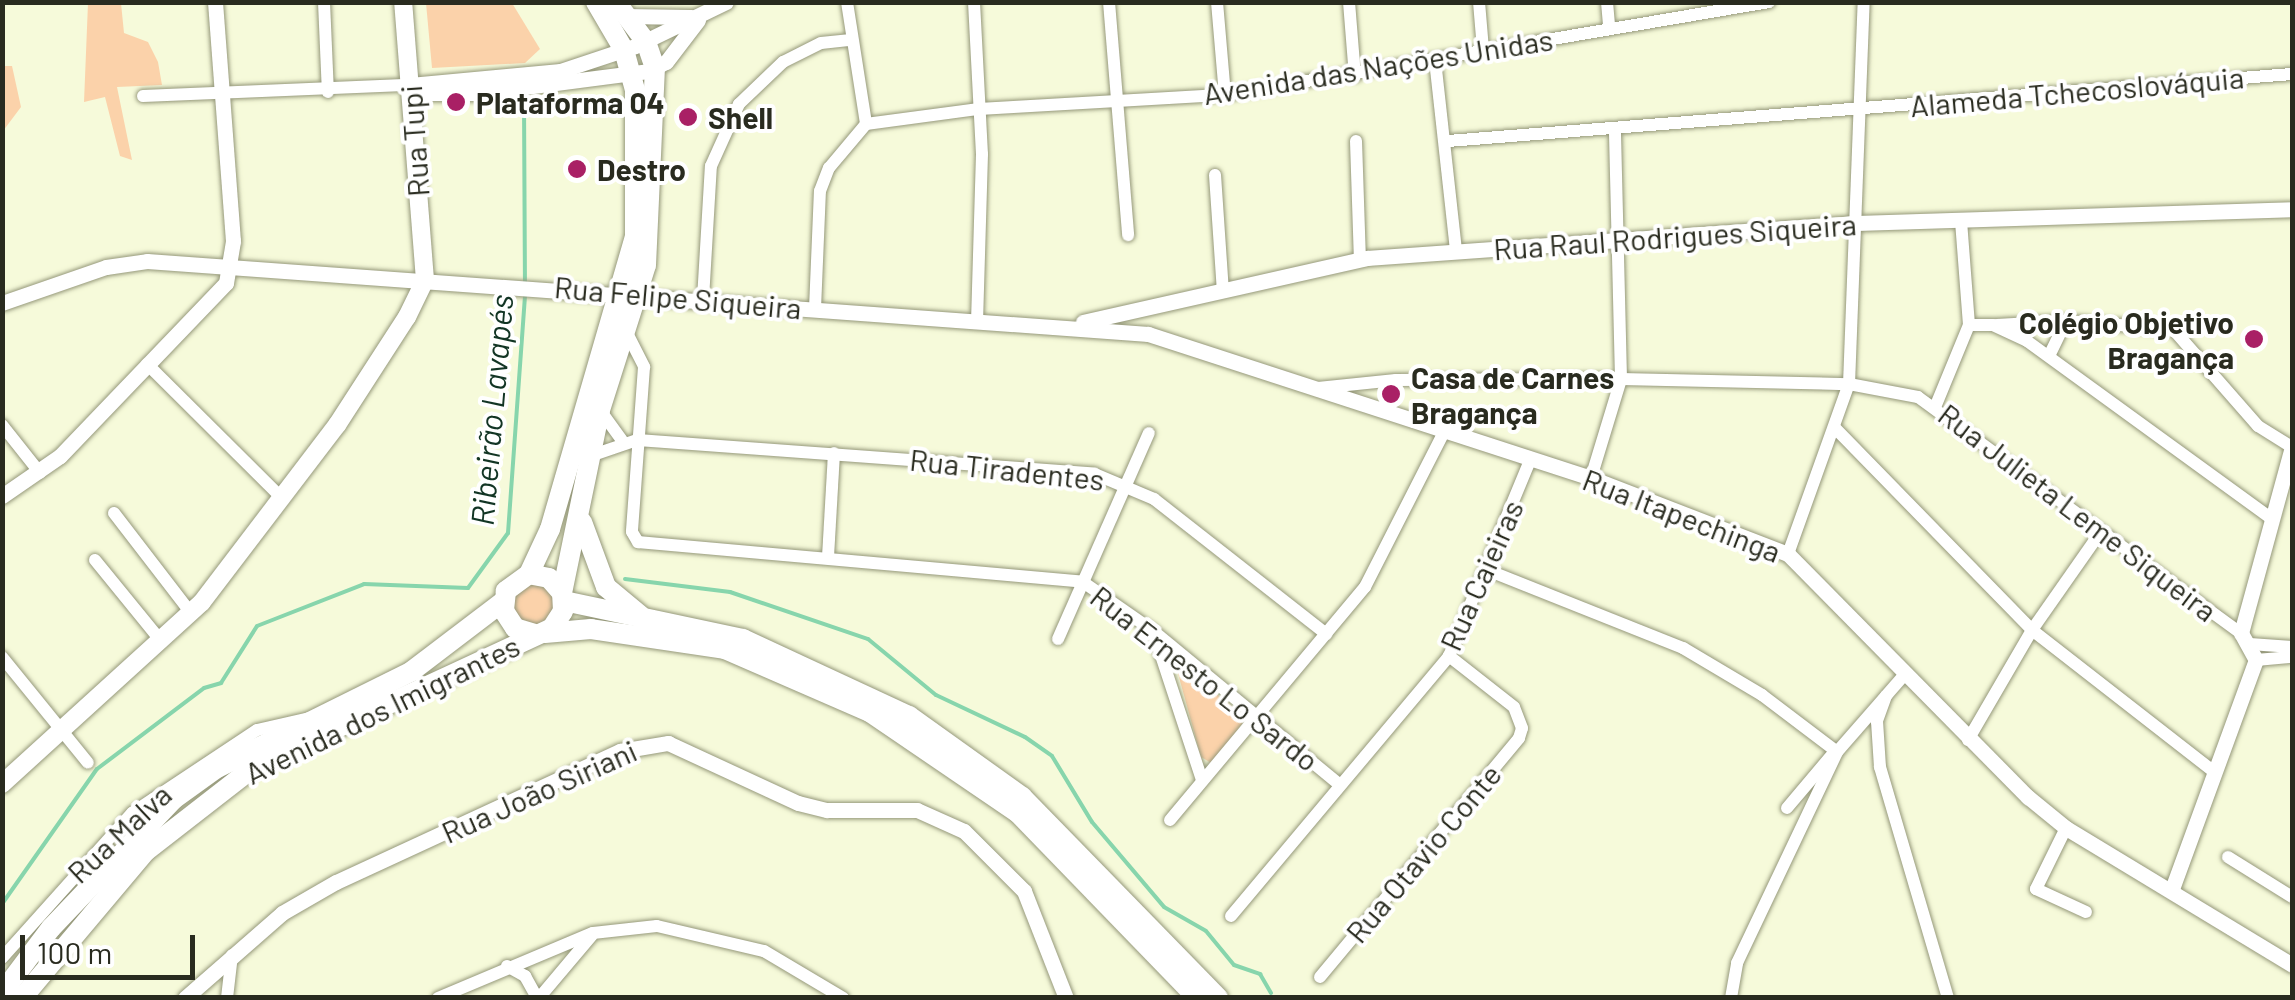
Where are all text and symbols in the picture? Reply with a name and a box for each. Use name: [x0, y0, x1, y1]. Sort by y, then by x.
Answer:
street label: Avenida das Nações Unidas: [1201, 21, 1555, 111]
street label: Alameda Tchecoslováquia: [1909, 58, 2245, 124]
street label: Rua Tupi: [392, 84, 436, 198]
place label: Plataforma 04: [476, 84, 665, 120]
marker: Plataforma 04: [445, 91, 467, 113]
place label: Shell: [708, 99, 773, 135]
marker: Shell: [677, 106, 699, 128]
place label: Destro: [597, 151, 686, 187]
marker: Destro: [566, 158, 588, 180]
street label: Rua Raul Rodrigues Siqueira: [1492, 205, 1858, 267]
street label: Rua Felipe Siqueira: [553, 268, 803, 326]
water label: Ribeirão Lavapés: [462, 293, 520, 527]
place label: Colégio Objetivo Bragança: [2019, 304, 2234, 374]
marker: Colégio Objetivo Bragança: [2243, 328, 2265, 350]
place label: Casa de Carnes Bragança: [1411, 359, 1614, 430]
marker: Casa de Carnes Bragança: [1380, 383, 1402, 405]
street label: Rua Julieta Leme Siqueira: [1932, 396, 2224, 628]
street label: Rua Tiradentes: [908, 441, 1106, 497]
street label: Rua Itapechinga: [1578, 461, 1786, 569]
street label: Rua Caieiras: [1432, 494, 1530, 656]
street label: Rua Ernesto Lo Sardo: [1084, 578, 1326, 778]
street label: Avenida dos Imigrantes: [239, 627, 525, 791]
street label: Rua João Siriani: [436, 732, 642, 850]
street label: Rua Otavio Conte: [1338, 756, 1508, 950]
street label: Rua Malva: [60, 776, 178, 890]
scale bar: [25, 915, 200, 977]
text: 100 m: [37, 934, 112, 970]

